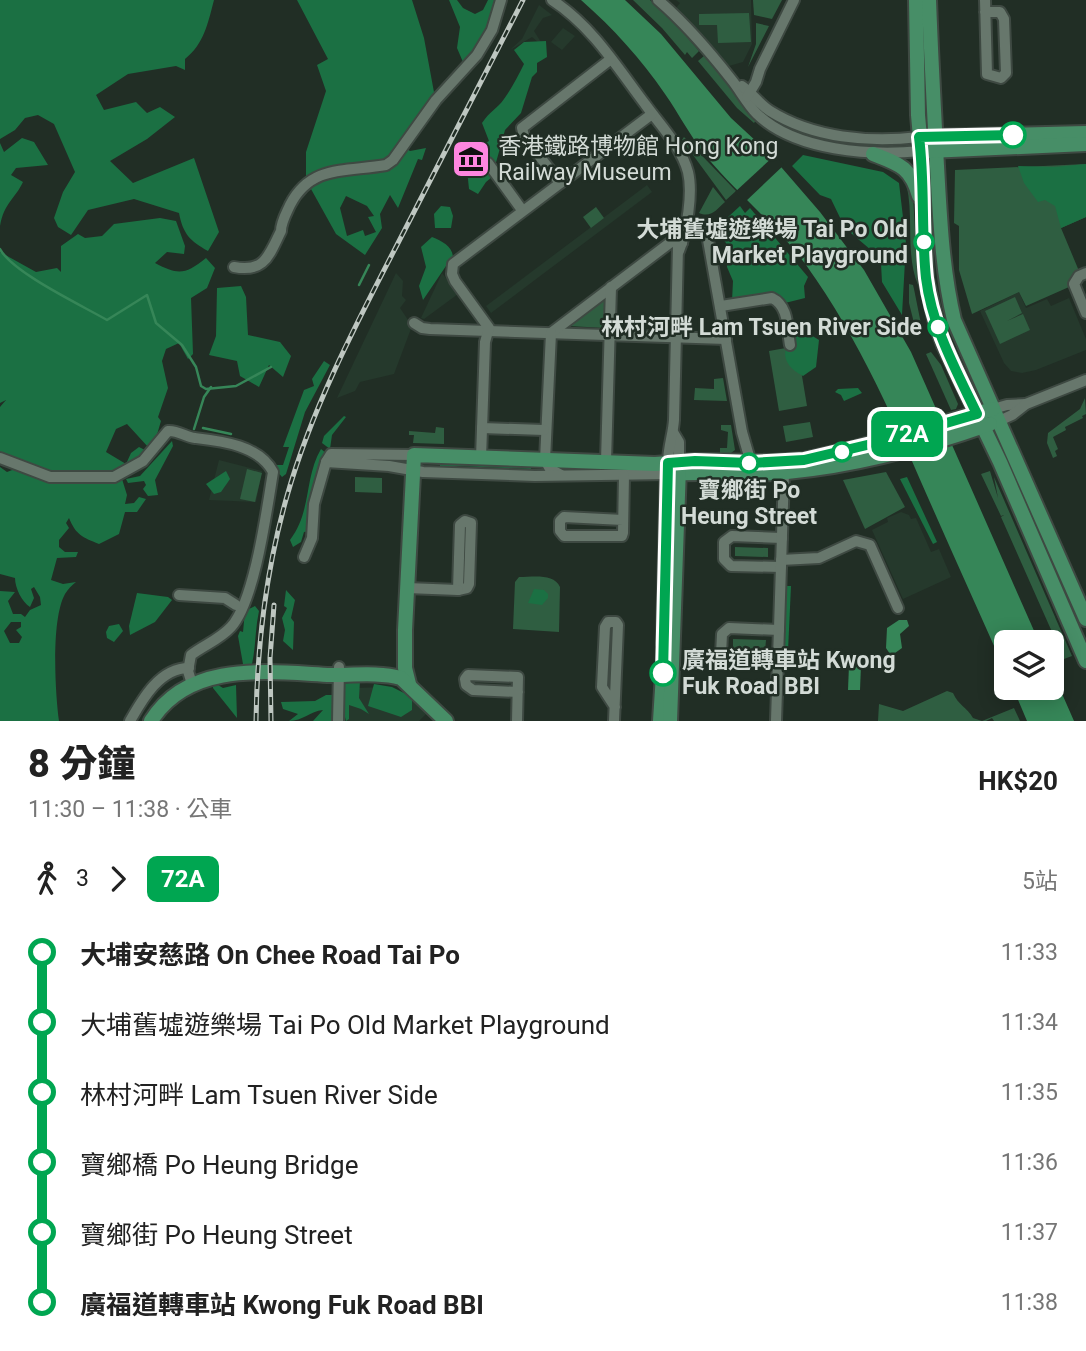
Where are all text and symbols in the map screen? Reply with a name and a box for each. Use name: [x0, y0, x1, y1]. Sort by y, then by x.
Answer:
unlabelled marker: [1000, 122, 1026, 148]
place label: 香港鐵路博物館 Hong Kong Railway Museum: [498, 133, 778, 186]
museum icon: 香港鐵路博物館 Hong Kong Railway Museum: [450, 138, 492, 180]
place label: 大埔舊墟遊樂場 Tai Po Old Market Playground: [636, 216, 908, 269]
marker: 大埔舊墟遊樂場 Tai Po Old Market Playground: [914, 232, 934, 252]
place label: 林村河畔 Lam Tsuen River Side: [601, 314, 922, 341]
marker: 林村河畔 Lam Tsuen River Side: [928, 317, 948, 337]
line badge: 72A: [867, 411, 947, 457]
text: 72A: [885, 420, 929, 448]
unlabelled marker: [832, 442, 852, 462]
marker: 寶鄉街 Po Heung Street: [739, 453, 759, 473]
place label: 寶鄉街 Po Heung Street: [681, 477, 817, 530]
map controls: [994, 630, 1064, 700]
button: layers: [994, 630, 1064, 700]
place label: 廣福道轉車站 Kwong Fuk Road BBI: [682, 647, 896, 700]
marker: 廣福道轉車站 Kwong Fuk Road BBI: [650, 660, 676, 686]
text: 8 分鐘: [28, 742, 135, 786]
text: HK$20: [978, 766, 1058, 796]
text: 11:30 – 11:38 · 公車: [28, 796, 232, 823]
icon: walk: [28, 860, 66, 898]
icon: forward: [99, 860, 137, 898]
text: 3: [76, 865, 89, 892]
text: 72A: [161, 865, 205, 893]
text: 5站: [1022, 868, 1058, 895]
text: 11:33: [1001, 939, 1058, 966]
text: 大埔安慈路 On Chee Road Tai Po: [80, 940, 460, 970]
text: 11:34: [1001, 1009, 1058, 1036]
text: 大埔舊墟遊樂場 Tai Po Old Market Playground: [80, 1010, 610, 1040]
text: 11:35: [1001, 1079, 1058, 1106]
text: 林村河畔 Lam Tsuen River Side: [80, 1080, 438, 1110]
text: 11:36: [1001, 1149, 1058, 1176]
text: 寶鄉橋 Po Heung Bridge: [80, 1150, 358, 1180]
text: 11:37: [1001, 1219, 1058, 1246]
text: 寶鄉街 Po Heung Street: [80, 1220, 353, 1250]
text: 11:38: [1001, 1289, 1058, 1316]
text: 廣福道轉車站 Kwong Fuk Road BBI: [80, 1290, 484, 1320]

